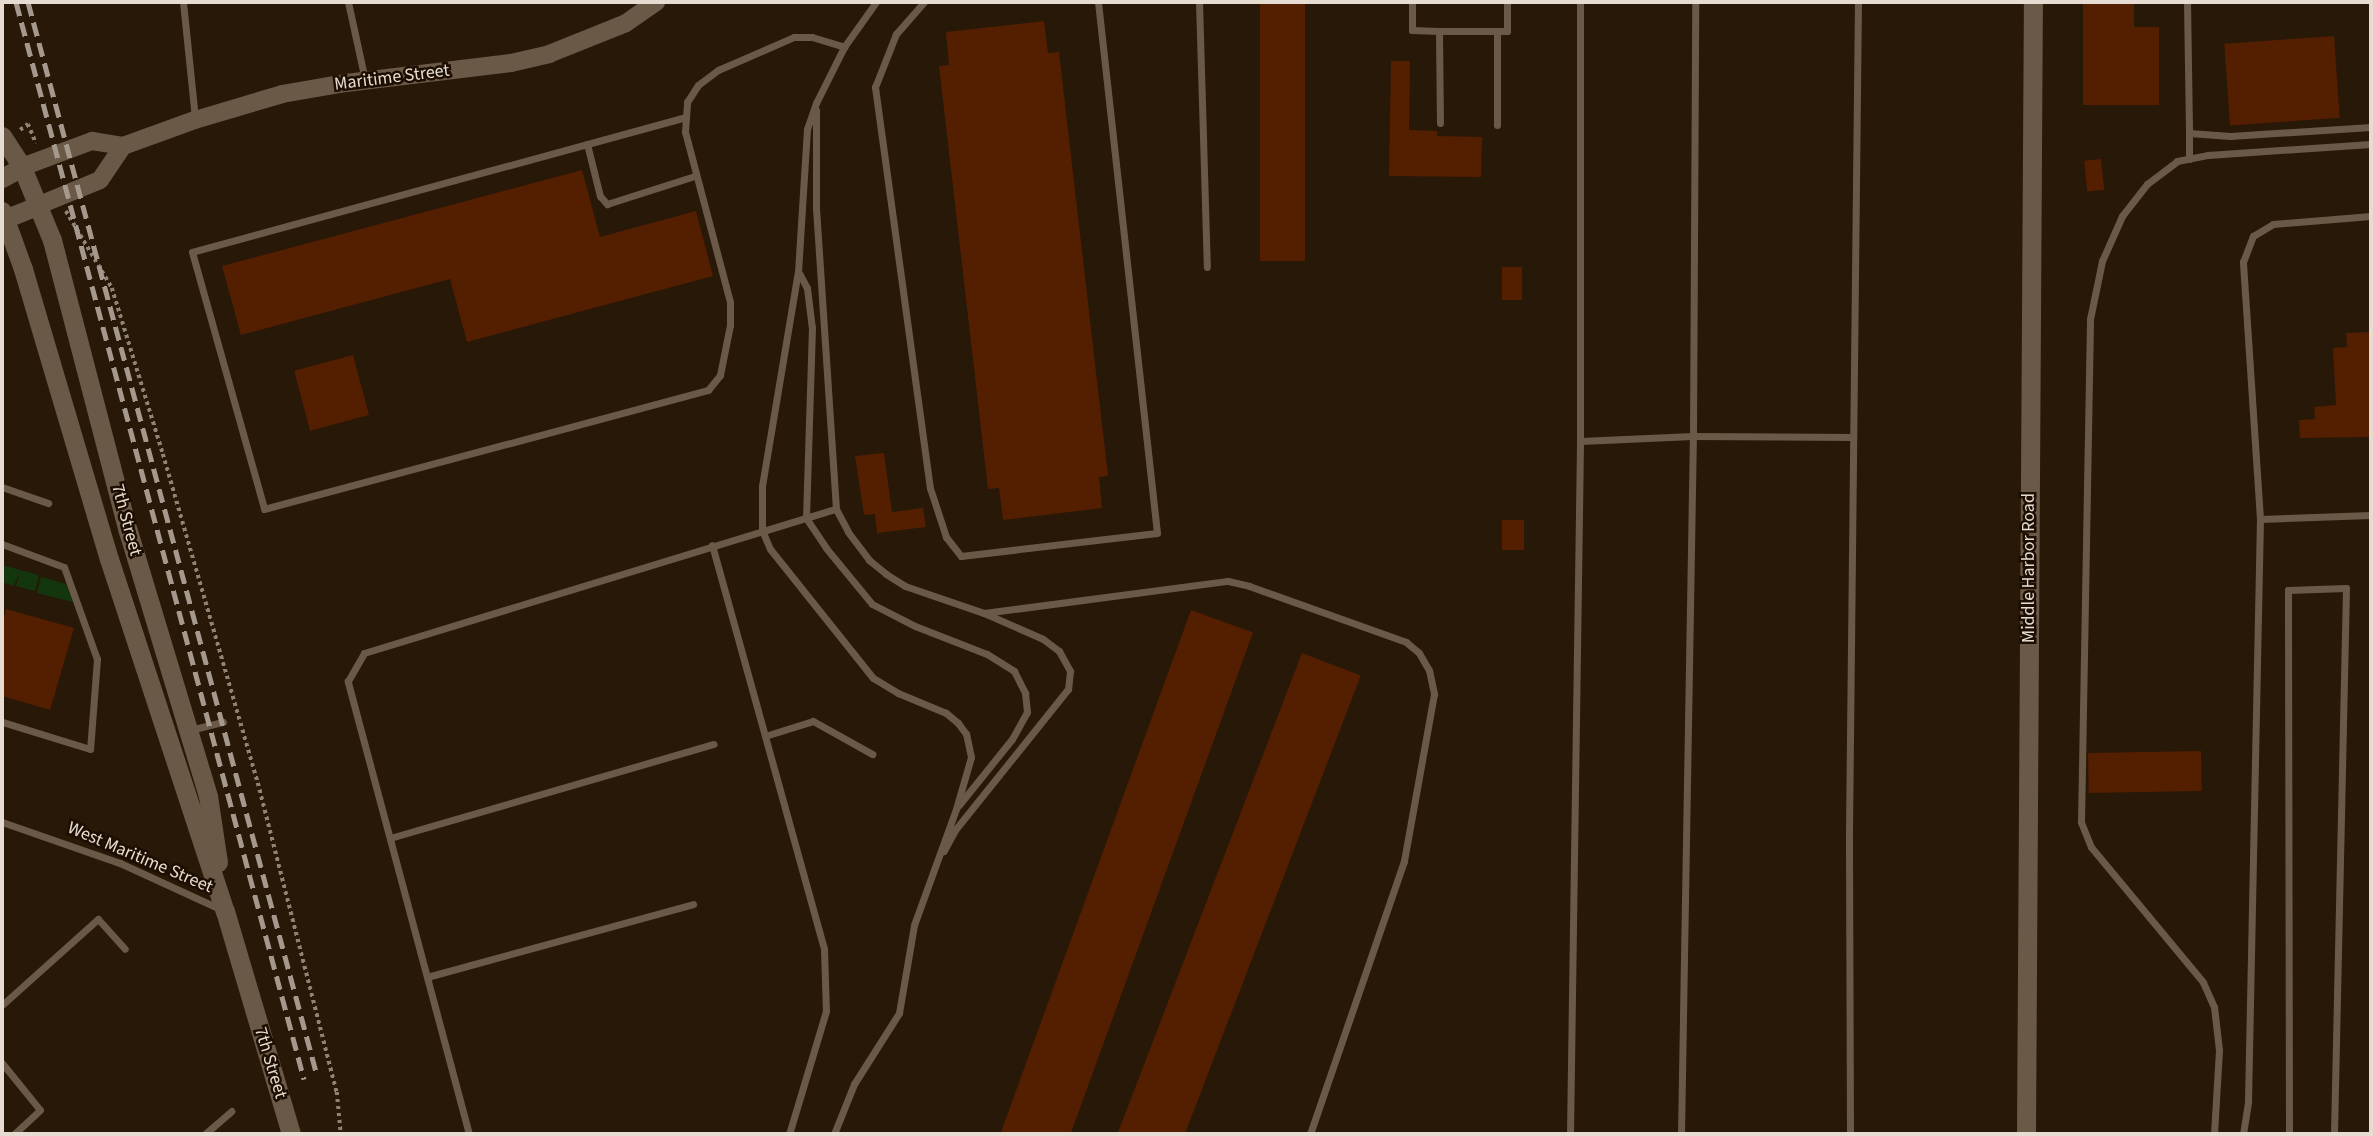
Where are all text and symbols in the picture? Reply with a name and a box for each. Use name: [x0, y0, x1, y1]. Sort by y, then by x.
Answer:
street label: Maritime Street: [333, 60, 451, 96]
street label: 7th Street: [106, 482, 146, 558]
street label: Middle Harbor Road: [2018, 493, 2040, 643]
street label: West Maritime Street: [64, 818, 216, 898]
street label: 7th Street: [249, 1025, 291, 1101]

